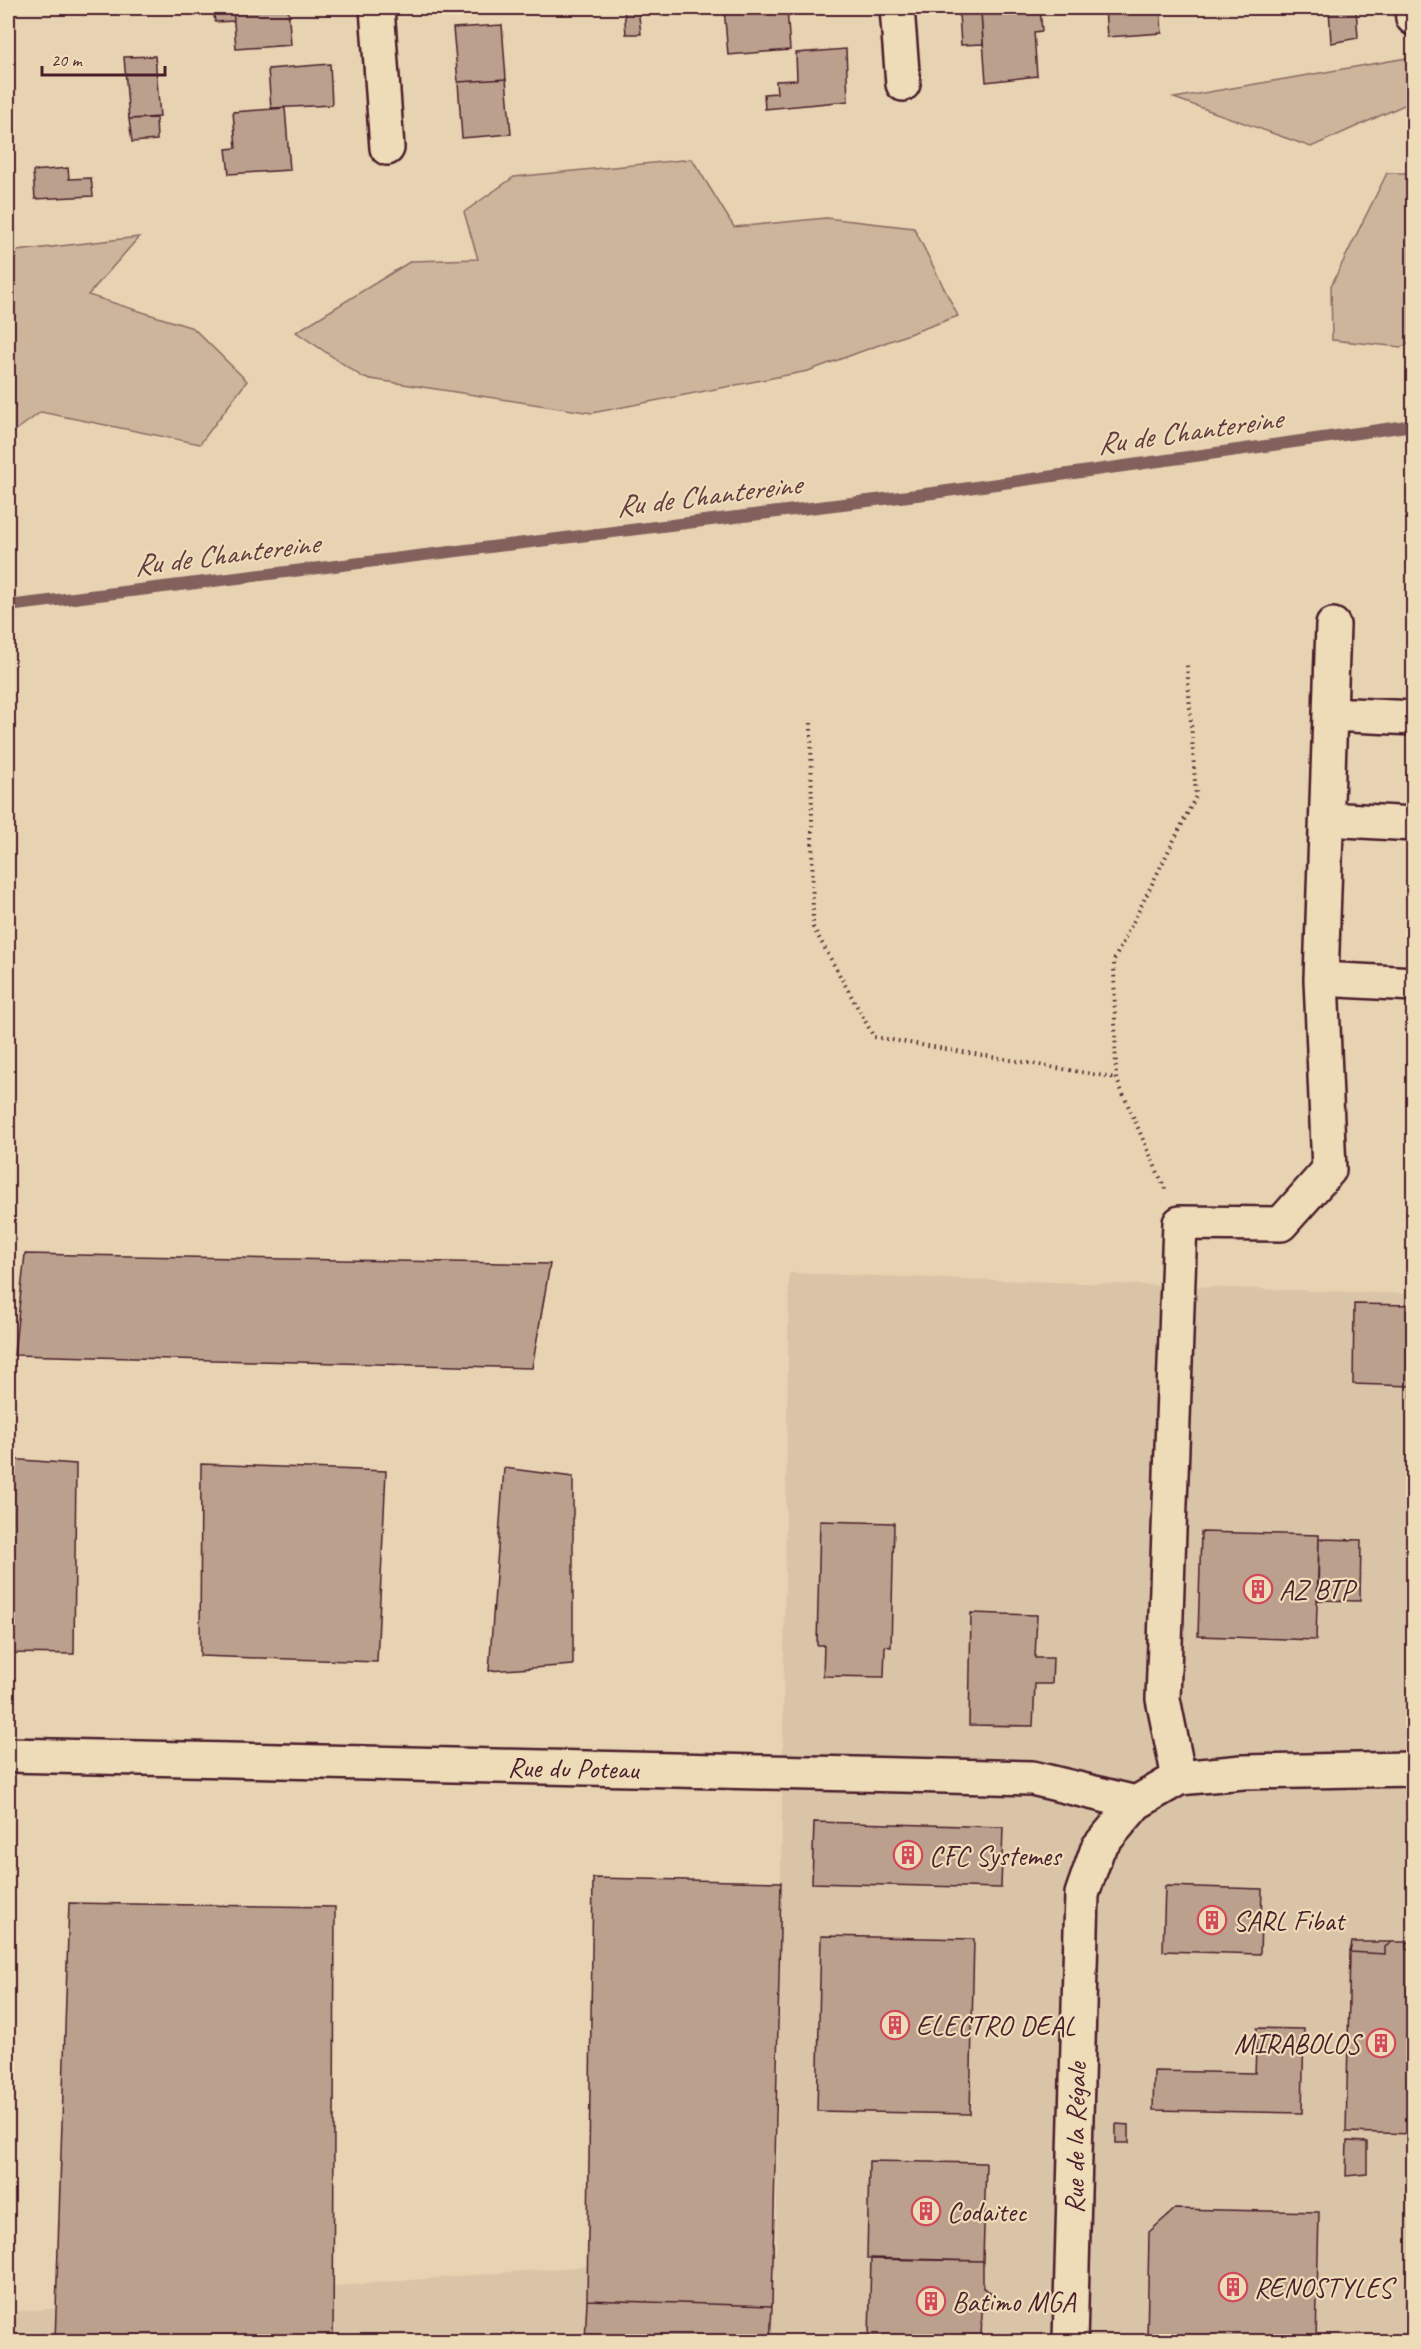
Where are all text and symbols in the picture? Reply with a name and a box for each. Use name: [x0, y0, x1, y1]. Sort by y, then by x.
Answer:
scale bar: [42, 39, 165, 77]
text: 20 m: [51, 49, 84, 71]
water label: Ru de Chantereine: [1095, 399, 1288, 463]
water label: Ru de Chantereine: [614, 464, 807, 525]
water label: Ru de Chantereine: [132, 523, 325, 584]
place label: AZ BTP: [1279, 1572, 1358, 1607]
building icon: AZ BTP: [1242, 1573, 1274, 1605]
street label: Rue du Poteau: [507, 1749, 640, 1787]
place label: CFC Systemes: [929, 1838, 1063, 1873]
building icon: CFC Systemes: [892, 1839, 924, 1871]
place label: SARL Fibat: [1233, 1903, 1347, 1938]
building icon: SARL Fibat: [1196, 1904, 1228, 1936]
place label: ELECTRO DEAL: [916, 2008, 1076, 2043]
building icon: ELECTRO DEAL: [879, 2009, 911, 2041]
place label: MIRABOLOS: [1234, 2026, 1363, 2061]
building icon: MIRABOLOS: [1365, 2027, 1397, 2059]
street label: Rue de la Régale: [1056, 2060, 1094, 2214]
place label: Codaitec: [947, 2194, 1028, 2229]
building icon: Codaitec: [910, 2195, 942, 2227]
place label: RENOSTYLES: [1254, 2270, 1397, 2305]
building icon: RENOSTYLES: [1217, 2271, 1249, 2303]
place label: Batimo MGA: [952, 2284, 1077, 2319]
building icon: Batimo MGA: [915, 2285, 947, 2317]

